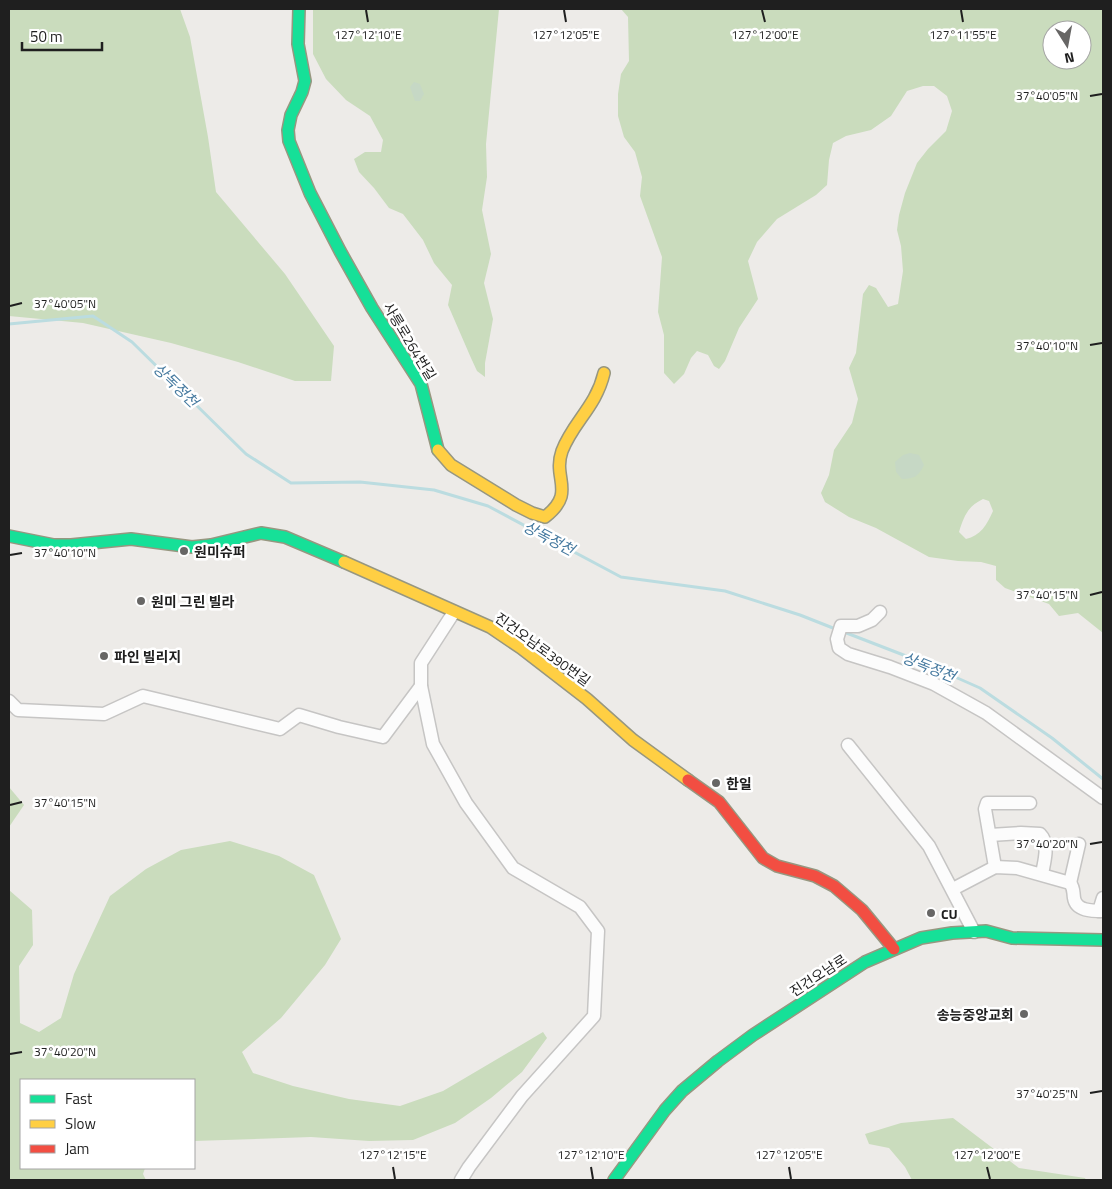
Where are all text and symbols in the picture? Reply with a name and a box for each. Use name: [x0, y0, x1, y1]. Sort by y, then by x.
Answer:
scale bar: [22, 20, 102, 52]
north arrow: [1042, 20, 1092, 70]
text: 50 m: [30, 25, 63, 48]
text: 127°12'10"E: [334, 25, 402, 44]
text: 127°12'05"E: [532, 25, 600, 44]
text: 127°12'00"E: [731, 25, 799, 44]
text: 127°11'55"E: [929, 25, 997, 44]
text: N: [1063, 47, 1076, 69]
text: 37°40'05"N: [1016, 86, 1078, 105]
text: 37°40'05"N: [34, 294, 96, 313]
street label: 사릉로264번길: [378, 298, 442, 384]
text: 37°40'10"N: [1016, 336, 1078, 355]
water label: 상독정천: [148, 358, 205, 414]
water label: 상독정천: [519, 515, 581, 562]
place label: 원미슈퍼: [194, 541, 246, 562]
text: 37°40'10"N: [34, 543, 96, 562]
marker: 원미슈퍼: [178, 545, 190, 557]
text: 37°40'15"N: [1016, 585, 1078, 604]
place label: 원미 그린 빌라: [151, 591, 235, 612]
marker: 원미 그린 빌라: [135, 595, 147, 607]
street label: 진건오남로390번길: [491, 607, 595, 691]
place label: 파인 빌리지: [114, 646, 181, 667]
water label: 상독정천: [899, 646, 961, 689]
marker: 파인 빌리지: [98, 650, 110, 662]
place label: 한일: [726, 773, 752, 794]
marker: 한일: [710, 777, 722, 789]
text: 37°40'15"N: [34, 793, 96, 812]
text: 37°40'20"N: [1016, 834, 1078, 853]
place label: CU: [941, 903, 958, 924]
marker: CU: [925, 907, 937, 919]
street label: 진건오남로: [785, 949, 851, 1001]
place label: 송능중앙교회: [937, 1004, 1014, 1025]
marker: 송능중앙교회: [1018, 1008, 1030, 1020]
text: 37°40'20"N: [34, 1042, 96, 1061]
legend: [20, 1079, 195, 1169]
text: 37°40'25"N: [1016, 1084, 1078, 1103]
text: Fast: [65, 1087, 93, 1110]
text: Slow: [65, 1112, 96, 1135]
text: Jam: [65, 1137, 89, 1160]
text: 127°12'15"E: [359, 1145, 427, 1164]
text: 127°12'10"E: [557, 1145, 625, 1164]
text: 127°12'05"E: [755, 1145, 823, 1164]
text: 127°12'00"E: [953, 1145, 1021, 1164]

